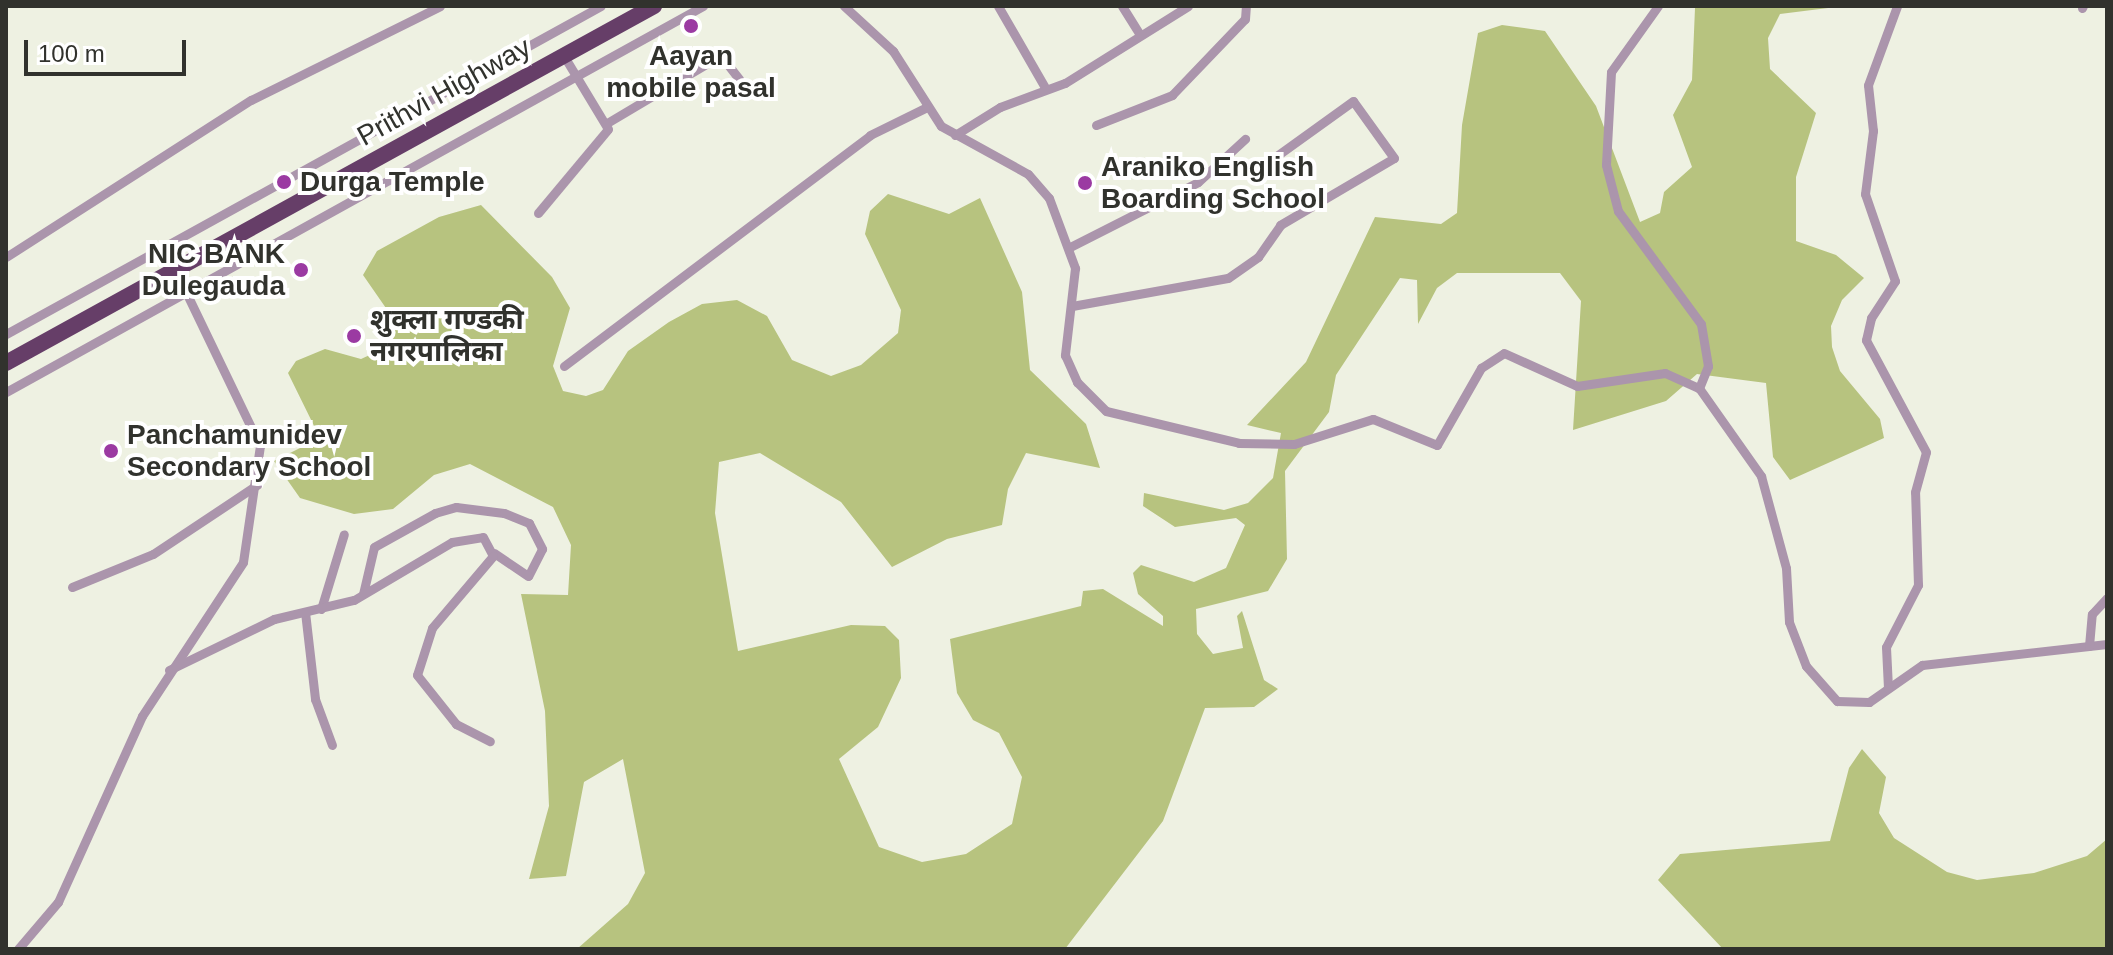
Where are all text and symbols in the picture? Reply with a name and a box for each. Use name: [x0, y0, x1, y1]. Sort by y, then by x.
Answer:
marker: Aayan mobile pasal: [682, 17, 700, 35]
scale bar: [28, 24, 190, 74]
street label: Prithvi Highway: [351, 31, 537, 153]
place label: Aayan mobile pasal: [606, 39, 776, 105]
text: 100 m: [38, 40, 105, 67]
place label: Araniko English Boarding School: [1101, 150, 1325, 216]
place label: Durga Temple: [300, 165, 485, 199]
marker: Durga Temple: [275, 173, 293, 191]
marker: Araniko English Boarding School: [1076, 174, 1094, 192]
place label: NIC BANK Dulegauda: [142, 237, 285, 303]
marker: NIC BANK Dulegauda: [292, 261, 310, 279]
place label: शुक्ला गण्डकी नगरपालिका: [370, 303, 524, 369]
marker: शुक्ला गण्डकी नगरपालिका: [345, 327, 363, 345]
place label: Panchamunidev Secondary School: [127, 418, 371, 484]
marker: Panchamunidev Secondary School: [102, 442, 120, 460]

